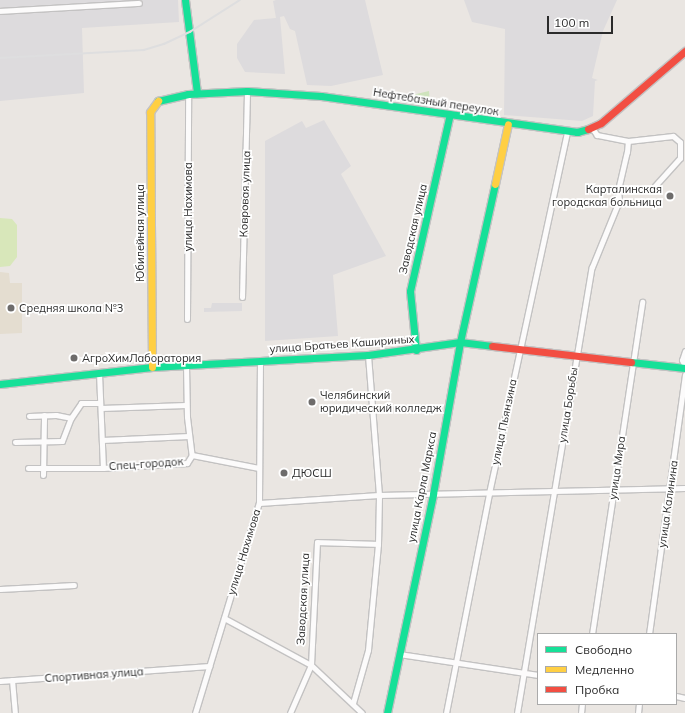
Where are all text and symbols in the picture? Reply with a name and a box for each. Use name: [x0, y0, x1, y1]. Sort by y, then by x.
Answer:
scale bar: [549, 8, 615, 34]
text: 100 m: [554, 15, 589, 30]
street label: Нефтебазный переулок: [372, 86, 500, 118]
street label: Ковровая улица: [237, 150, 253, 238]
street label: улица Нахимова: [181, 162, 195, 252]
street label: Заводская улица: [396, 183, 430, 275]
place label: Карталинская городская больница: [552, 183, 662, 209]
street label: Юбилейная улица: [133, 184, 147, 282]
marker: Карталинская городская больница: [665, 191, 675, 201]
place label: Средняя школа №3: [19, 301, 123, 315]
marker: Средняя школа №3: [6, 303, 16, 313]
street label: улица Братьев Кашириных: [269, 332, 415, 356]
place label: АгроХимЛаборатория: [82, 351, 201, 365]
marker: АгроХимЛаборатория: [69, 353, 79, 363]
street label: улица Борьбы: [556, 366, 580, 444]
street label: улица Пьянзина: [488, 378, 520, 466]
place label: Челябинский юридический колледж: [320, 389, 442, 415]
marker: Челябинский юридический колледж: [307, 397, 317, 407]
street label: улица Карла Маркса: [405, 431, 439, 543]
street label: улица Мира: [606, 435, 628, 501]
street label: Спец-городок: [108, 455, 184, 473]
street label: улица Калинина: [655, 459, 681, 549]
place label: ДЮСШ: [292, 466, 332, 480]
marker: ДЮСШ: [279, 468, 289, 478]
street label: улица Нахимова: [225, 507, 263, 597]
street label: Заводская улица: [294, 553, 312, 645]
legend: [537, 633, 677, 705]
text: Свободно: [575, 642, 632, 657]
text: Медленно: [575, 662, 634, 677]
street label: Спортивная улица: [44, 665, 144, 685]
text: Пробка: [575, 682, 619, 697]

